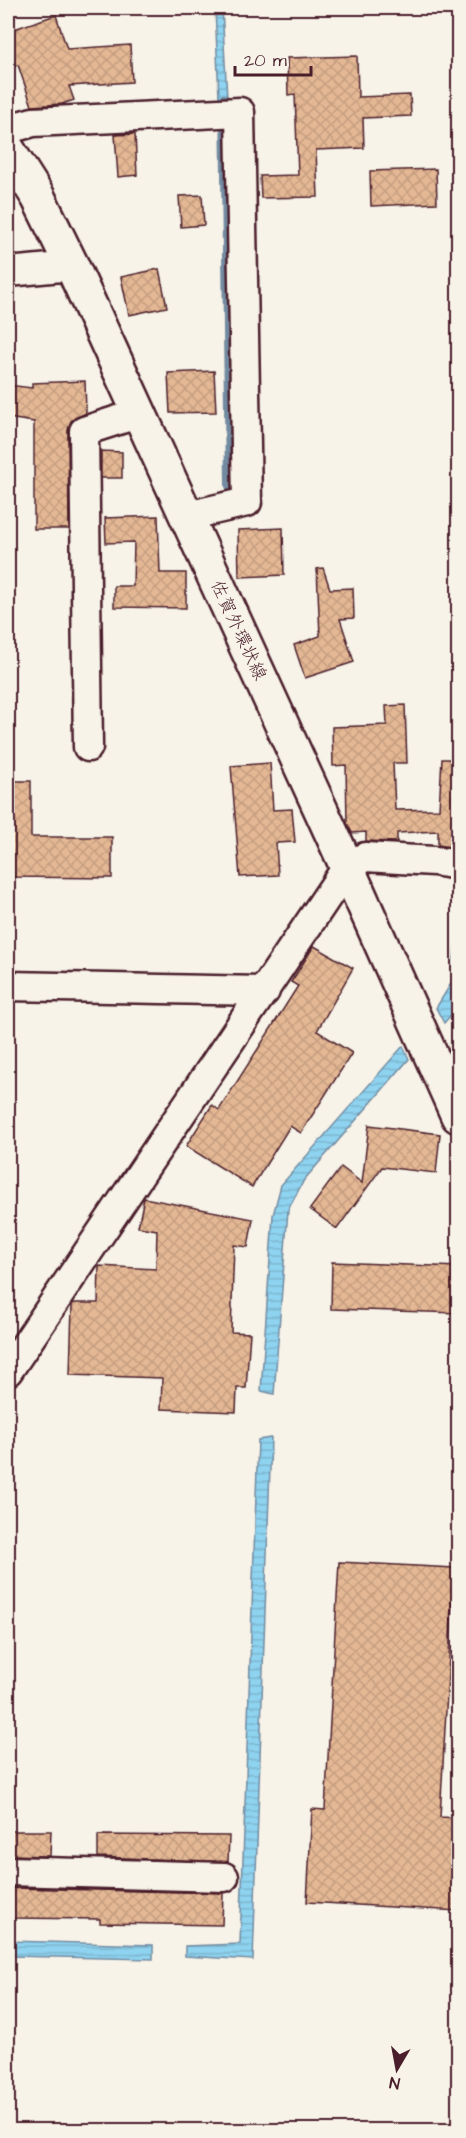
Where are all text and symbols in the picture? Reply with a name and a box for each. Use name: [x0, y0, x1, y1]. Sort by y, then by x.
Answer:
scale bar: [235, 39, 312, 77]
text: 20 m: [244, 48, 287, 73]
street label: 佐賀外環状線: [204, 576, 273, 684]
north arrow: [367, 2039, 427, 2099]
text: N: [388, 2071, 401, 2094]

